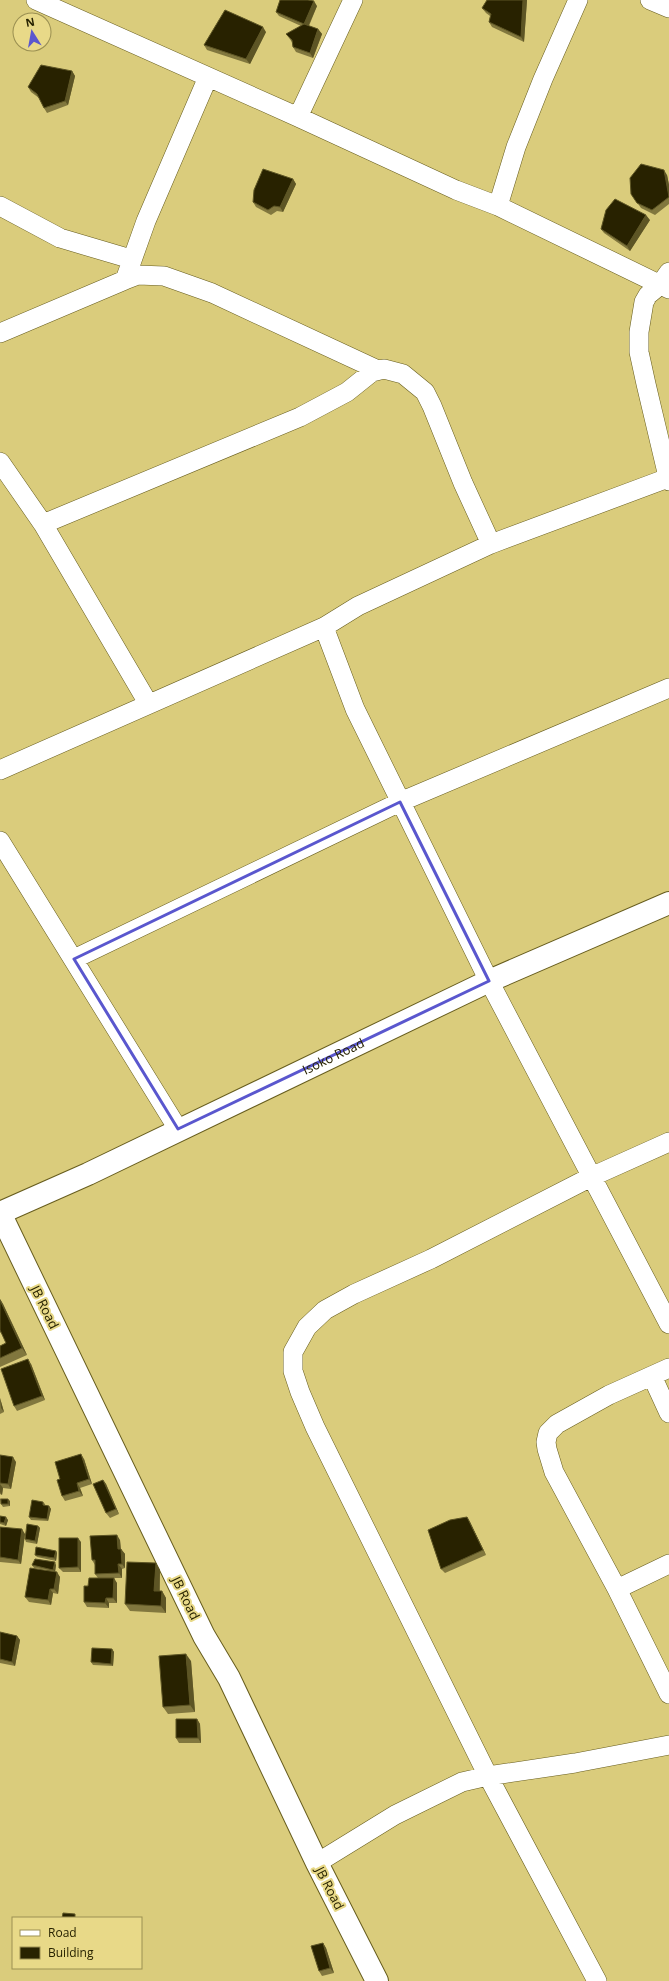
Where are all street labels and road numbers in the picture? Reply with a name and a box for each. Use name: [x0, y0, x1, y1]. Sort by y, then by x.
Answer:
street label: Isoko Road: [299, 1033, 367, 1079]
street label: JB Road: [26, 1280, 63, 1332]
street label: JB Road: [167, 1571, 204, 1623]
street label: JB Road: [311, 1862, 349, 1913]

